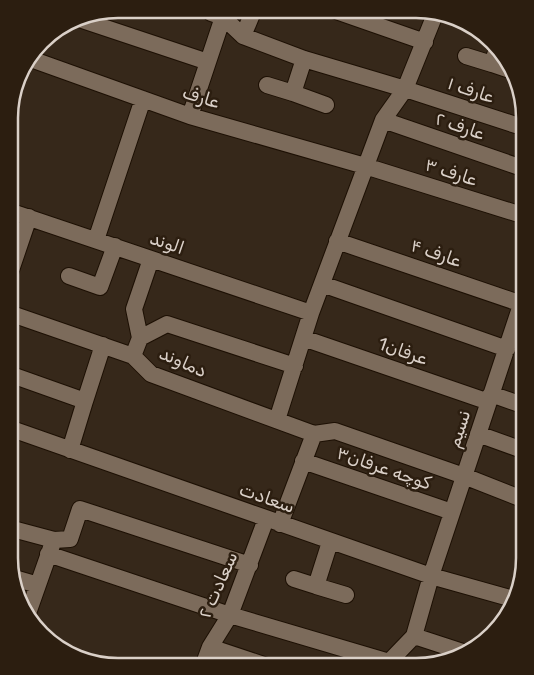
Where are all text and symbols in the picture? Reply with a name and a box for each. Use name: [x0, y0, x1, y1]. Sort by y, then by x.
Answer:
street label: عارف ۱: [445, 72, 497, 108]
street label: عارف: [180, 81, 222, 113]
street label: عارف ۲: [432, 107, 488, 145]
street label: عارف ۳: [422, 153, 480, 191]
street label: الوند: [147, 227, 187, 259]
street label: عارف ۴: [408, 234, 464, 272]
street label: عرفان1: [375, 332, 431, 370]
street label: دماوند: [156, 342, 210, 382]
street label: نسیم: [443, 407, 476, 451]
street label: کوچه عرفان۳: [334, 442, 434, 494]
street label: سعادت: [236, 478, 298, 518]
street label: سعادت ۲: [194, 548, 242, 622]

